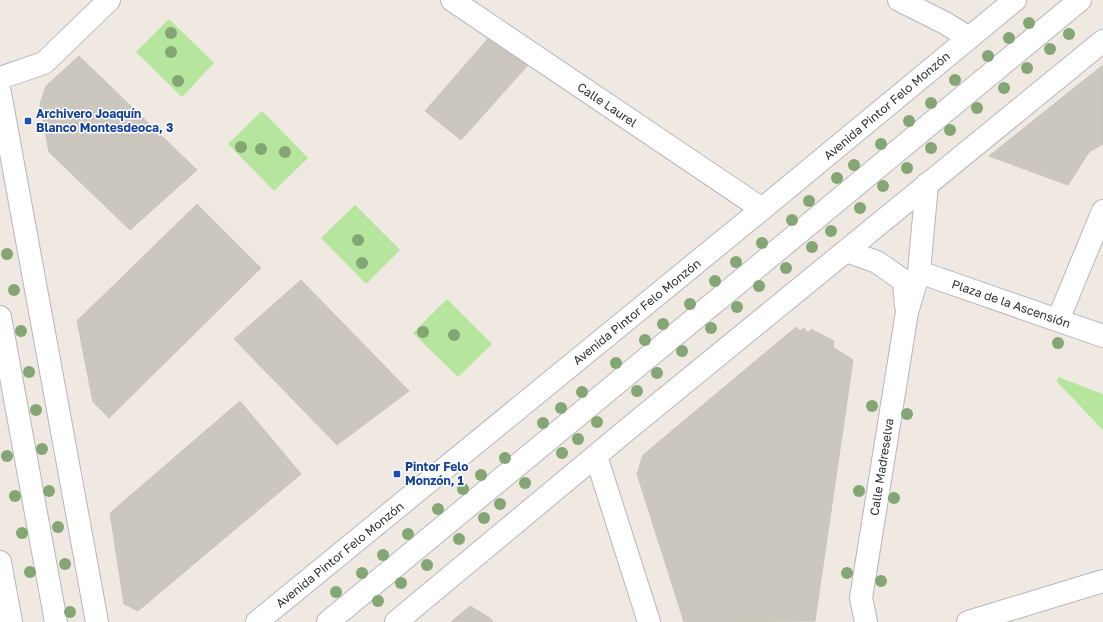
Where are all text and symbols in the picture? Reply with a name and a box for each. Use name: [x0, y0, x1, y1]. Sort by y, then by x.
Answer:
street label: Avenida Pintor Felo Monzón: [821, 48, 953, 163]
street label: Calle Laurel: [575, 79, 640, 130]
place label: Archivero Joaquín Blanco Montesdeoca, 3: [36, 106, 173, 135]
marker: Archivero Joaquín Blanco Montesdeoca, 3: [23, 116, 33, 126]
street label: Avenida Pintor Felo Monzón: [570, 255, 704, 368]
street label: Plaza de la Ascensión: [950, 276, 1073, 331]
street label: Calle Madreselva: [866, 417, 897, 517]
place label: Pintor Felo Monzón, 1: [405, 459, 469, 488]
marker: Pintor Felo Monzón, 1: [392, 469, 402, 479]
street label: Avenida Pintor Felo Monzón: [273, 498, 407, 611]

